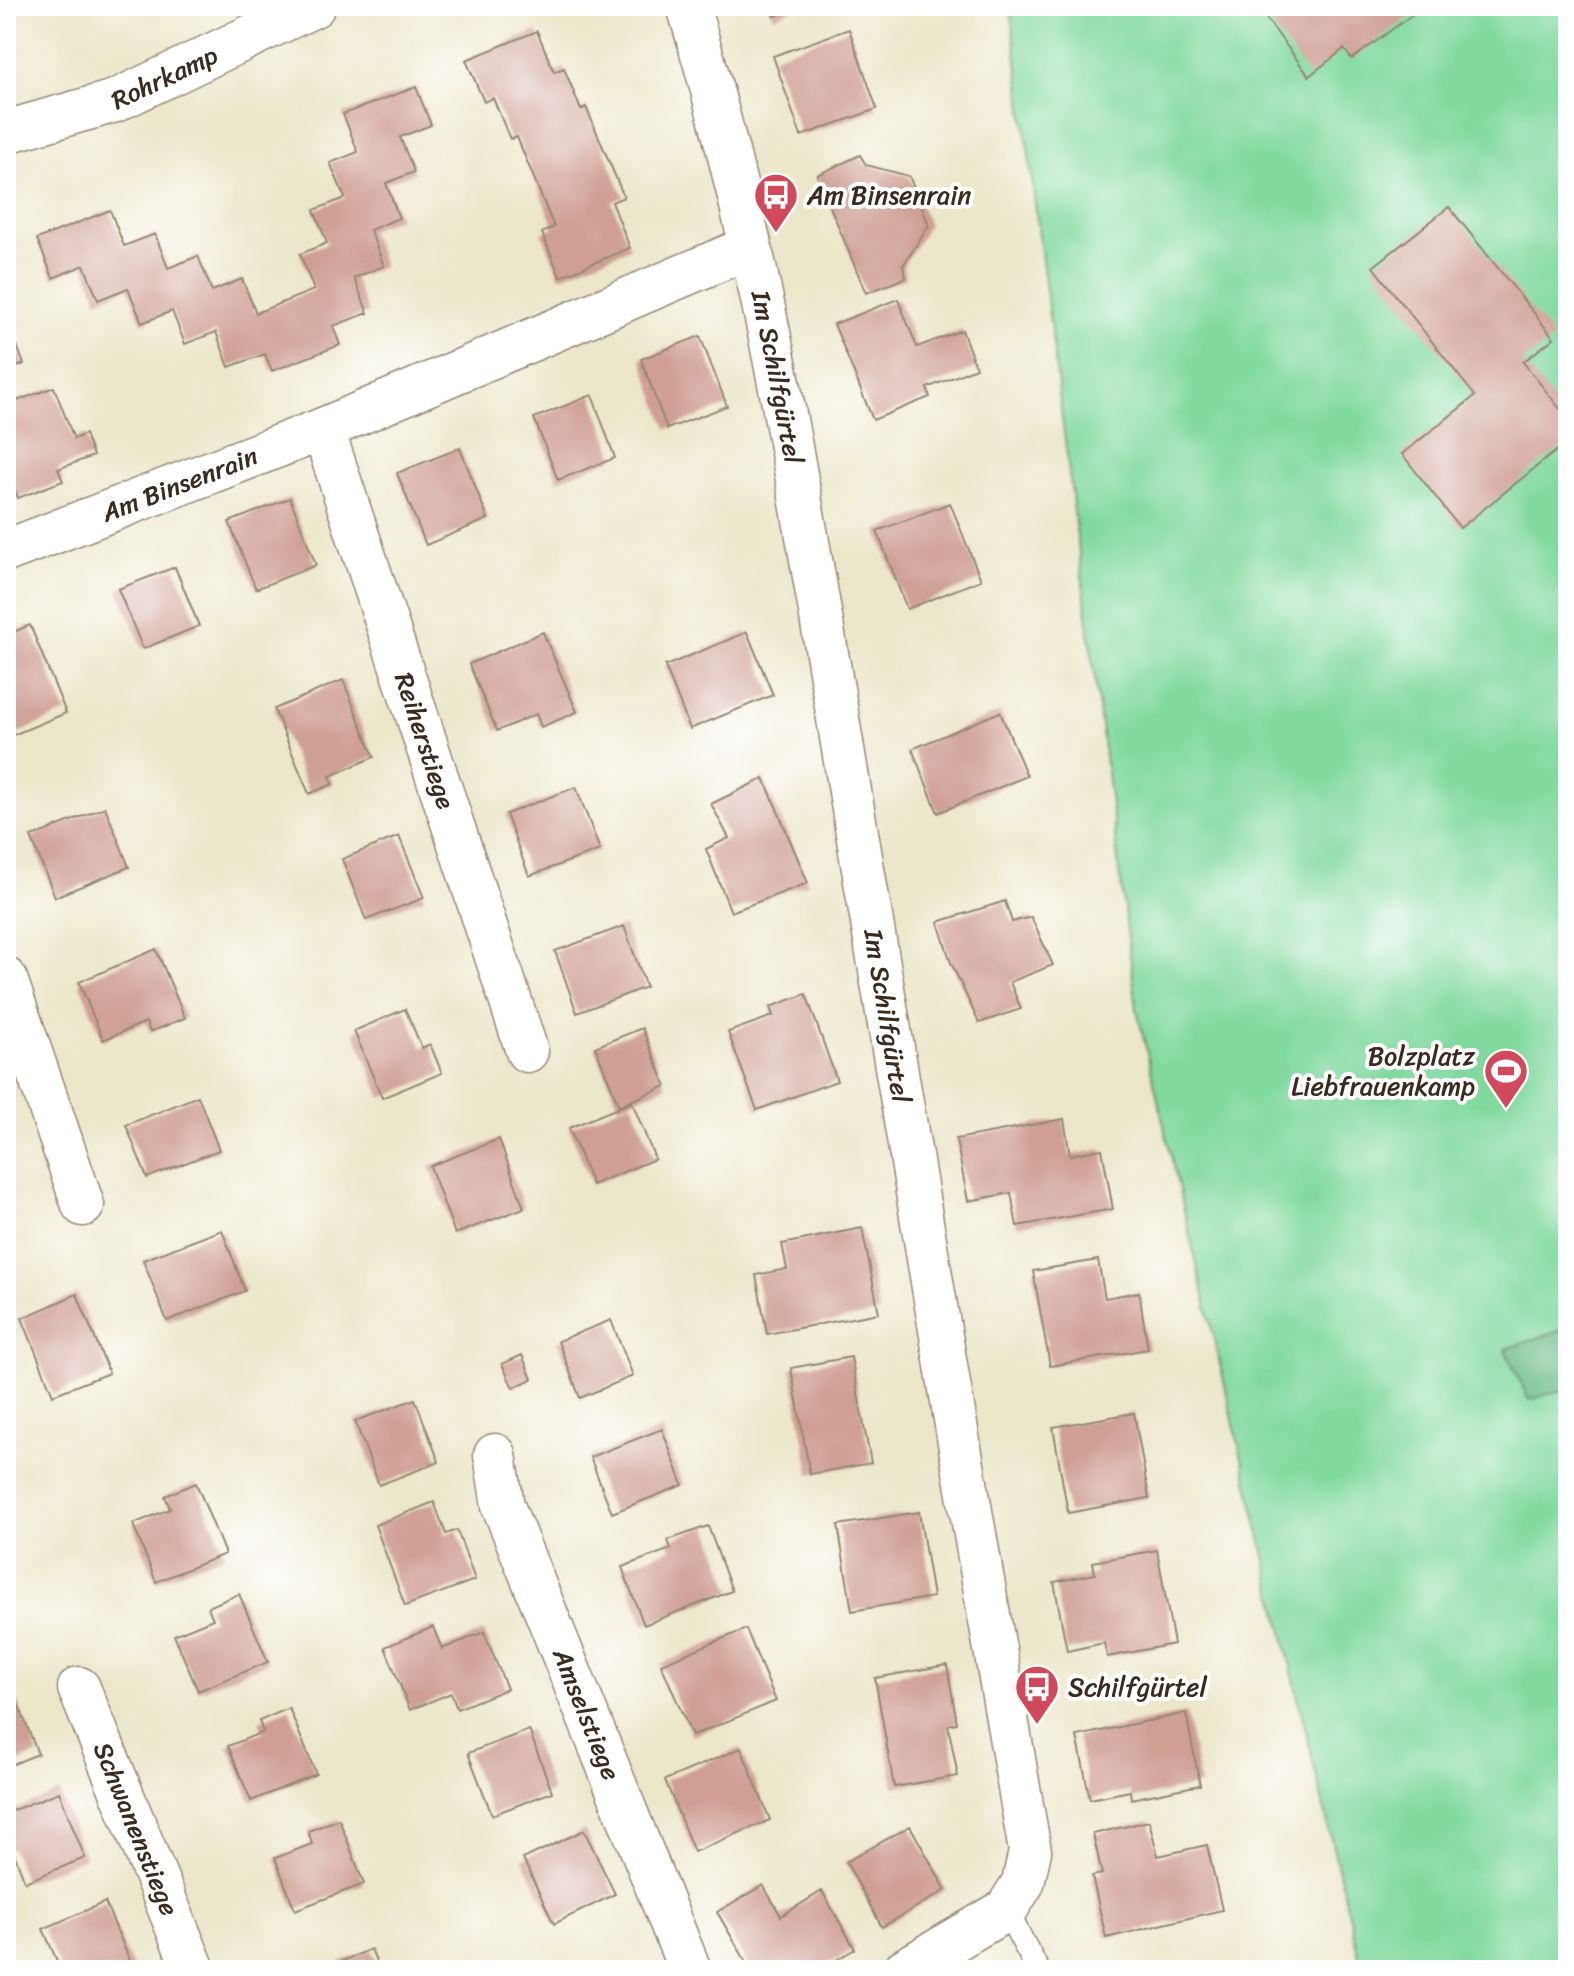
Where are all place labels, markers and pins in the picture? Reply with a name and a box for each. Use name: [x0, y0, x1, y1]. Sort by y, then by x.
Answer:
bus stop icon: Am Binsenrain: [752, 171, 800, 234]
place label: Am Binsenrain: [806, 172, 971, 218]
place label: Bolzplatz Liebfrauenkamp: [1291, 1033, 1476, 1109]
sports icon: Bolzplatz Liebfrauenkamp: [1482, 1047, 1530, 1110]
bus stop icon: Schilfgürtel: [1013, 1663, 1061, 1726]
place label: Schilfgürtel: [1068, 1664, 1207, 1710]

